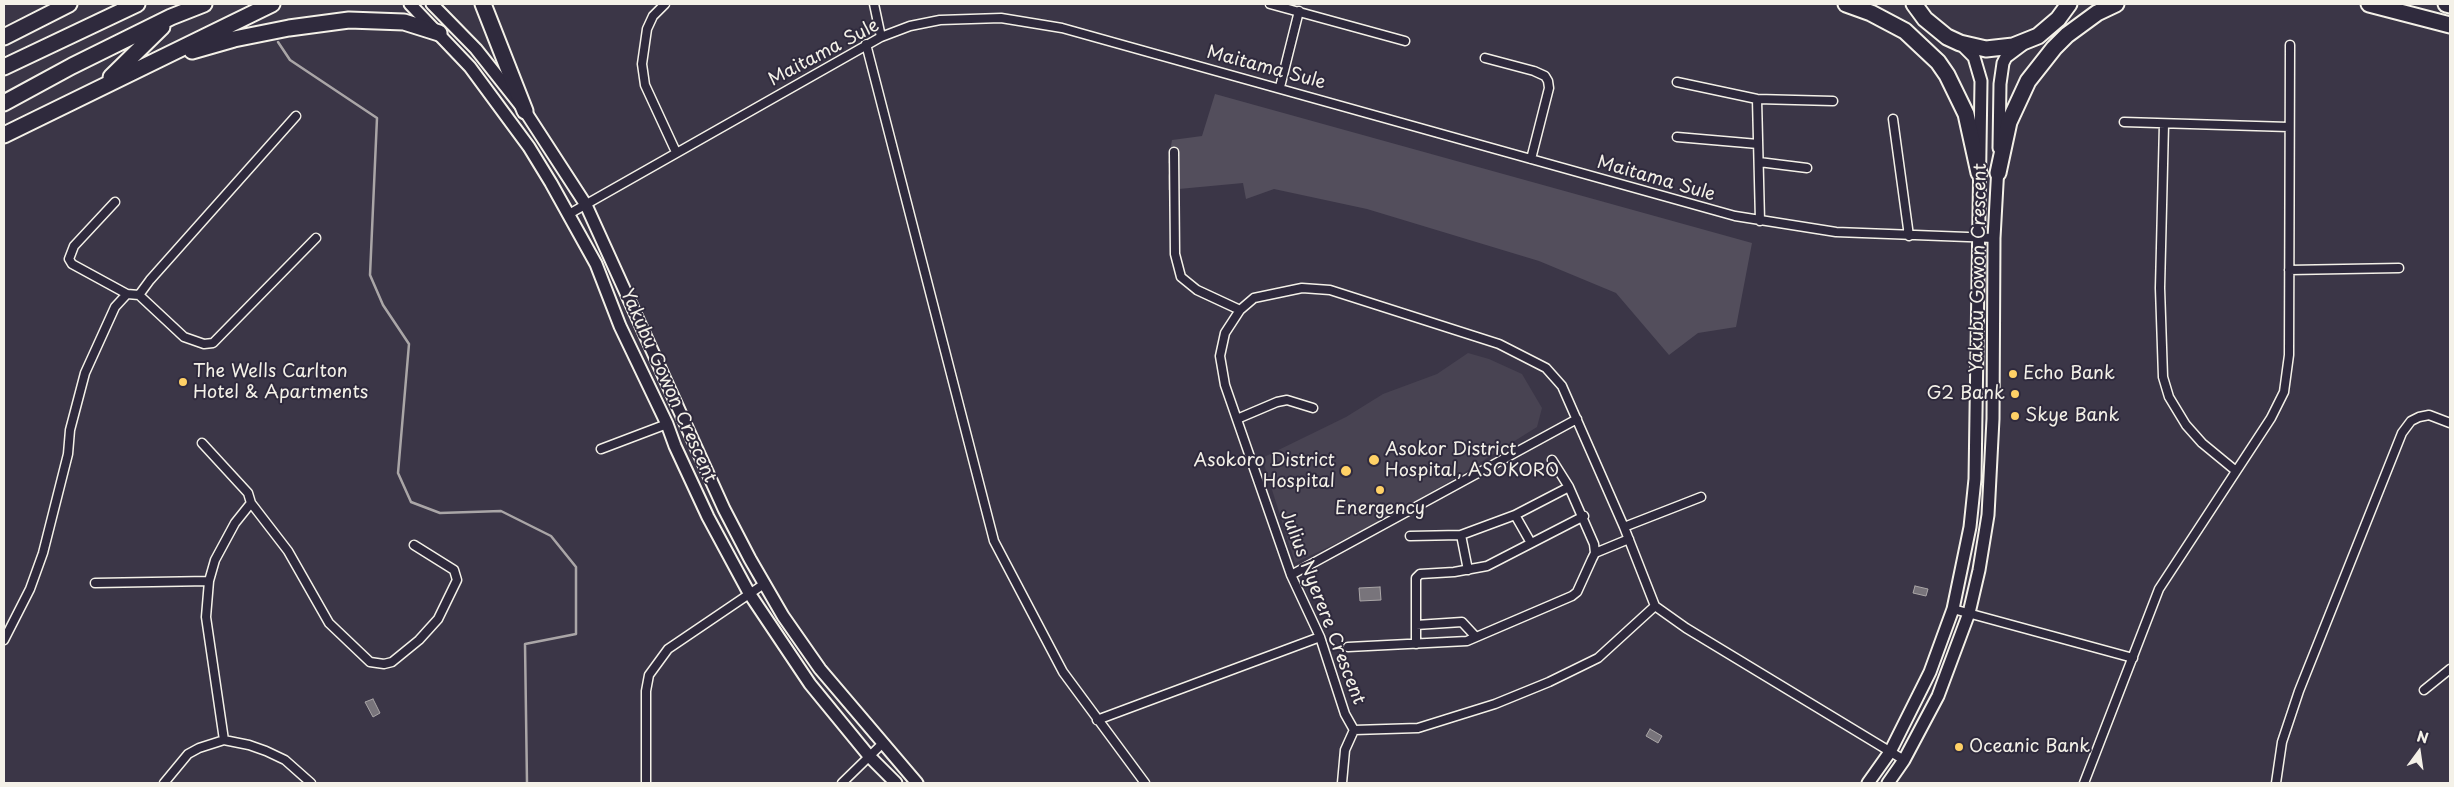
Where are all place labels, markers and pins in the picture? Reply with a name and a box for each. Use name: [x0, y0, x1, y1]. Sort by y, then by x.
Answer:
place label: The Wells Carlton Hotel & Apartments: [193, 361, 368, 404]
place label: Echo Bank: [2023, 363, 2115, 385]
marker: Echo Bank: [2007, 368, 2019, 380]
marker: The Wells Carlton Hotel & Apartments: [177, 376, 189, 388]
place label: G2 Bank: [1927, 383, 2005, 405]
marker: G2 Bank: [2009, 388, 2021, 400]
place label: Skye Bank: [2025, 405, 2119, 427]
marker: Skye Bank: [2009, 410, 2021, 422]
place label: Asokor District Hospital, ASOKORO: [1385, 439, 1559, 482]
place label: Asokoro District Hospital: [1194, 450, 1335, 492]
marker: Asokor District Hospital, ASOKORO: [1367, 453, 1381, 467]
marker: Asokoro District Hospital: [1339, 464, 1353, 478]
marker: Energency: [1374, 484, 1386, 496]
place label: Energency: [1335, 498, 1425, 520]
place label: Oceanic Bank: [1969, 736, 2090, 758]
marker: Oceanic Bank: [1953, 741, 1965, 753]

